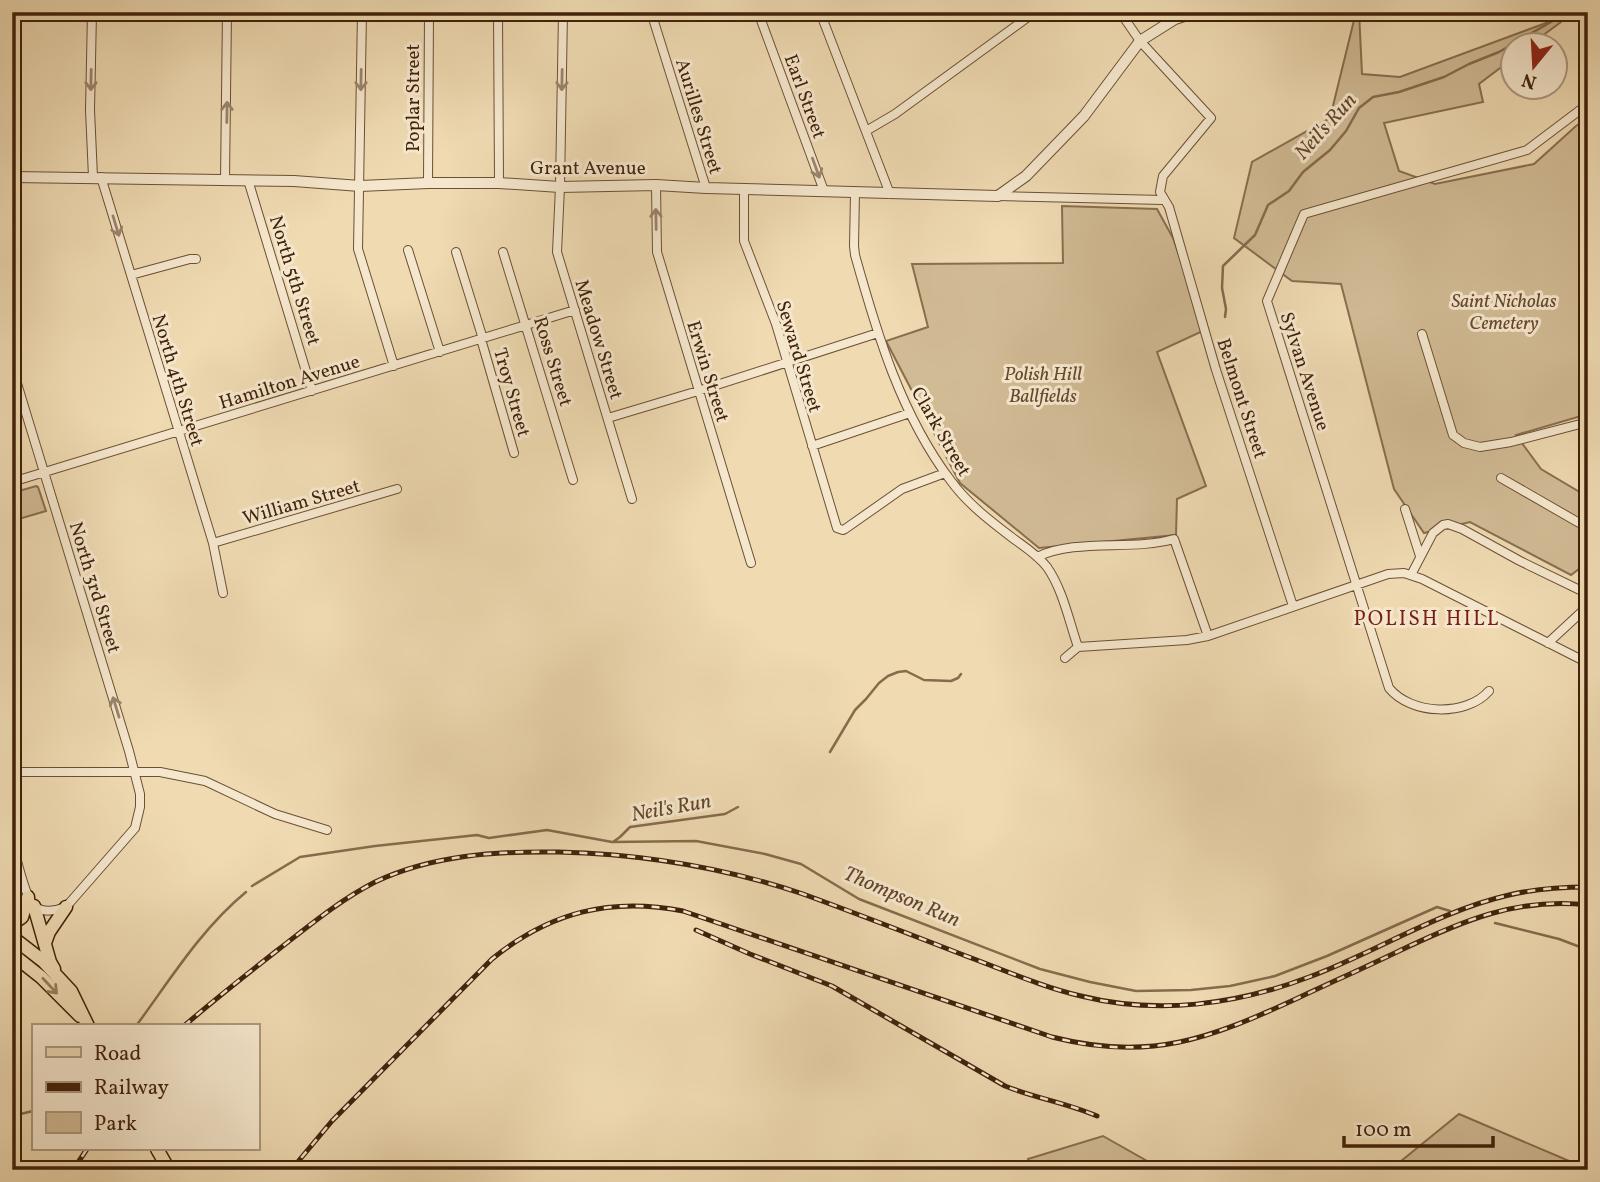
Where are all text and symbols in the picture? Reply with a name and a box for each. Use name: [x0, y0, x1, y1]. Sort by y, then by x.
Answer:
north arrow: [1498, 32, 1568, 102]
street label: Poplar Street: [401, 44, 427, 152]
street label: Earl Street: [777, 51, 832, 143]
street label: Aurilles Street: [668, 56, 728, 178]
text: N: [1519, 66, 1540, 95]
one-way arrow: [84, 69, 98, 92]
one-way arrow: [355, 69, 368, 92]
one-way arrow: [555, 69, 569, 92]
water label: Neil's Run: [1288, 87, 1364, 167]
one-way arrow: [220, 101, 233, 124]
street label: Grant Avenue: [530, 156, 646, 182]
one-way arrow: [811, 157, 823, 179]
one-way arrow: [649, 208, 663, 231]
street label: North 5th Street: [262, 212, 326, 349]
one-way arrow: [111, 215, 124, 237]
street label: Meadow Street: [568, 276, 629, 403]
park label: Saint Nicholas Cemetery: [1452, 289, 1556, 337]
street label: Seward Street: [769, 297, 828, 416]
street label: Sylvan Avenue: [1273, 309, 1336, 434]
street label: North 4th Street: [145, 311, 210, 450]
street label: Ross Street: [526, 314, 578, 410]
street label: Erwin Street: [679, 318, 735, 426]
street label: Belmont Street: [1209, 335, 1273, 462]
street label: Troy Street: [486, 345, 536, 440]
street label: Hamilton Avenue: [216, 349, 363, 417]
park label: Polish Hill Ballfields: [1004, 362, 1082, 410]
street label: Clark Street: [904, 382, 977, 482]
street label: William Street: [240, 474, 364, 532]
street label: North 3rd Street: [62, 519, 126, 657]
district label: POLISH HILL: [1353, 605, 1501, 634]
one-way arrow: [108, 696, 121, 718]
water label: Neil's Run: [629, 787, 714, 830]
water label: Thompson Run: [839, 860, 964, 935]
one-way arrow: [41, 977, 58, 994]
legend: [32, 1024, 259, 1150]
text: Road: [94, 1040, 141, 1069]
text: Railway: [94, 1074, 170, 1103]
scale bar: [1344, 1105, 1493, 1149]
text: Park: [94, 1110, 137, 1139]
text: 100 m: [1355, 1116, 1412, 1145]

